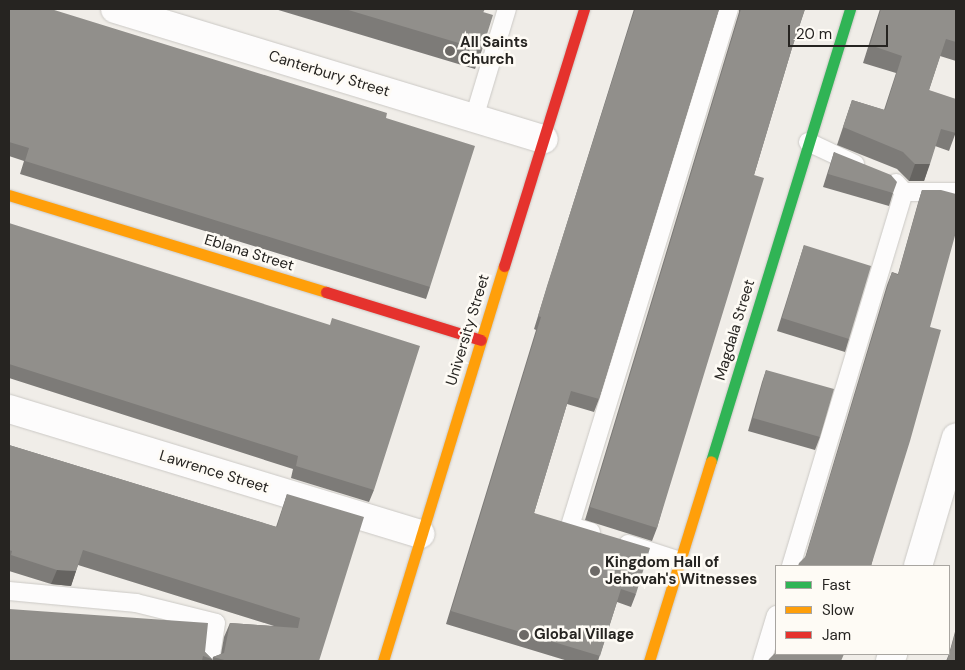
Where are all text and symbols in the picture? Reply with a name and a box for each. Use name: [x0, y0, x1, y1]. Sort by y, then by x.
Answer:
scale bar: [790, 15, 890, 47]
text: 20 m: [796, 24, 832, 44]
place label: All Saints Church: [460, 33, 528, 68]
marker: All Saints Church: [444, 45, 456, 57]
street label: Canterbury Street: [266, 47, 392, 101]
street label: Eblana Street: [202, 231, 296, 275]
street label: University Street: [443, 272, 493, 388]
street label: Magdala Street: [711, 277, 759, 383]
street label: Lawrence Street: [157, 447, 271, 497]
place label: Kingdom Hall of Jehovah's Witnesses: [605, 553, 757, 588]
marker: Kingdom Hall of Jehovah's Witnesses: [589, 565, 601, 577]
legend: [775, 565, 950, 655]
text: Fast: [822, 575, 851, 595]
text: Slow: [822, 600, 854, 620]
text: Jam: [822, 625, 851, 645]
place label: Global Village: [534, 626, 634, 644]
marker: Global Village: [518, 629, 530, 641]

